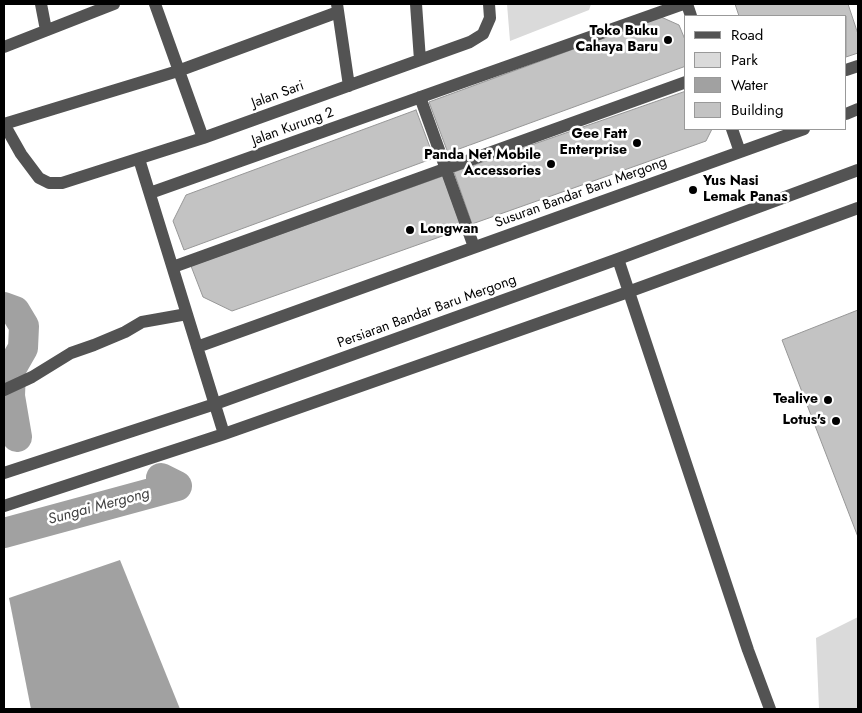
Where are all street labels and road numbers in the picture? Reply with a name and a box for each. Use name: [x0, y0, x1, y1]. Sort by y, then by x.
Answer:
street label: Jalan Sari: [250, 78, 306, 112]
street label: Jalan Kurung 2: [250, 104, 336, 150]
street label: Susuran Bandar Baru Mergong: [493, 154, 669, 232]
street label: Persiaran Bandar Baru Mergong: [335, 272, 519, 352]

